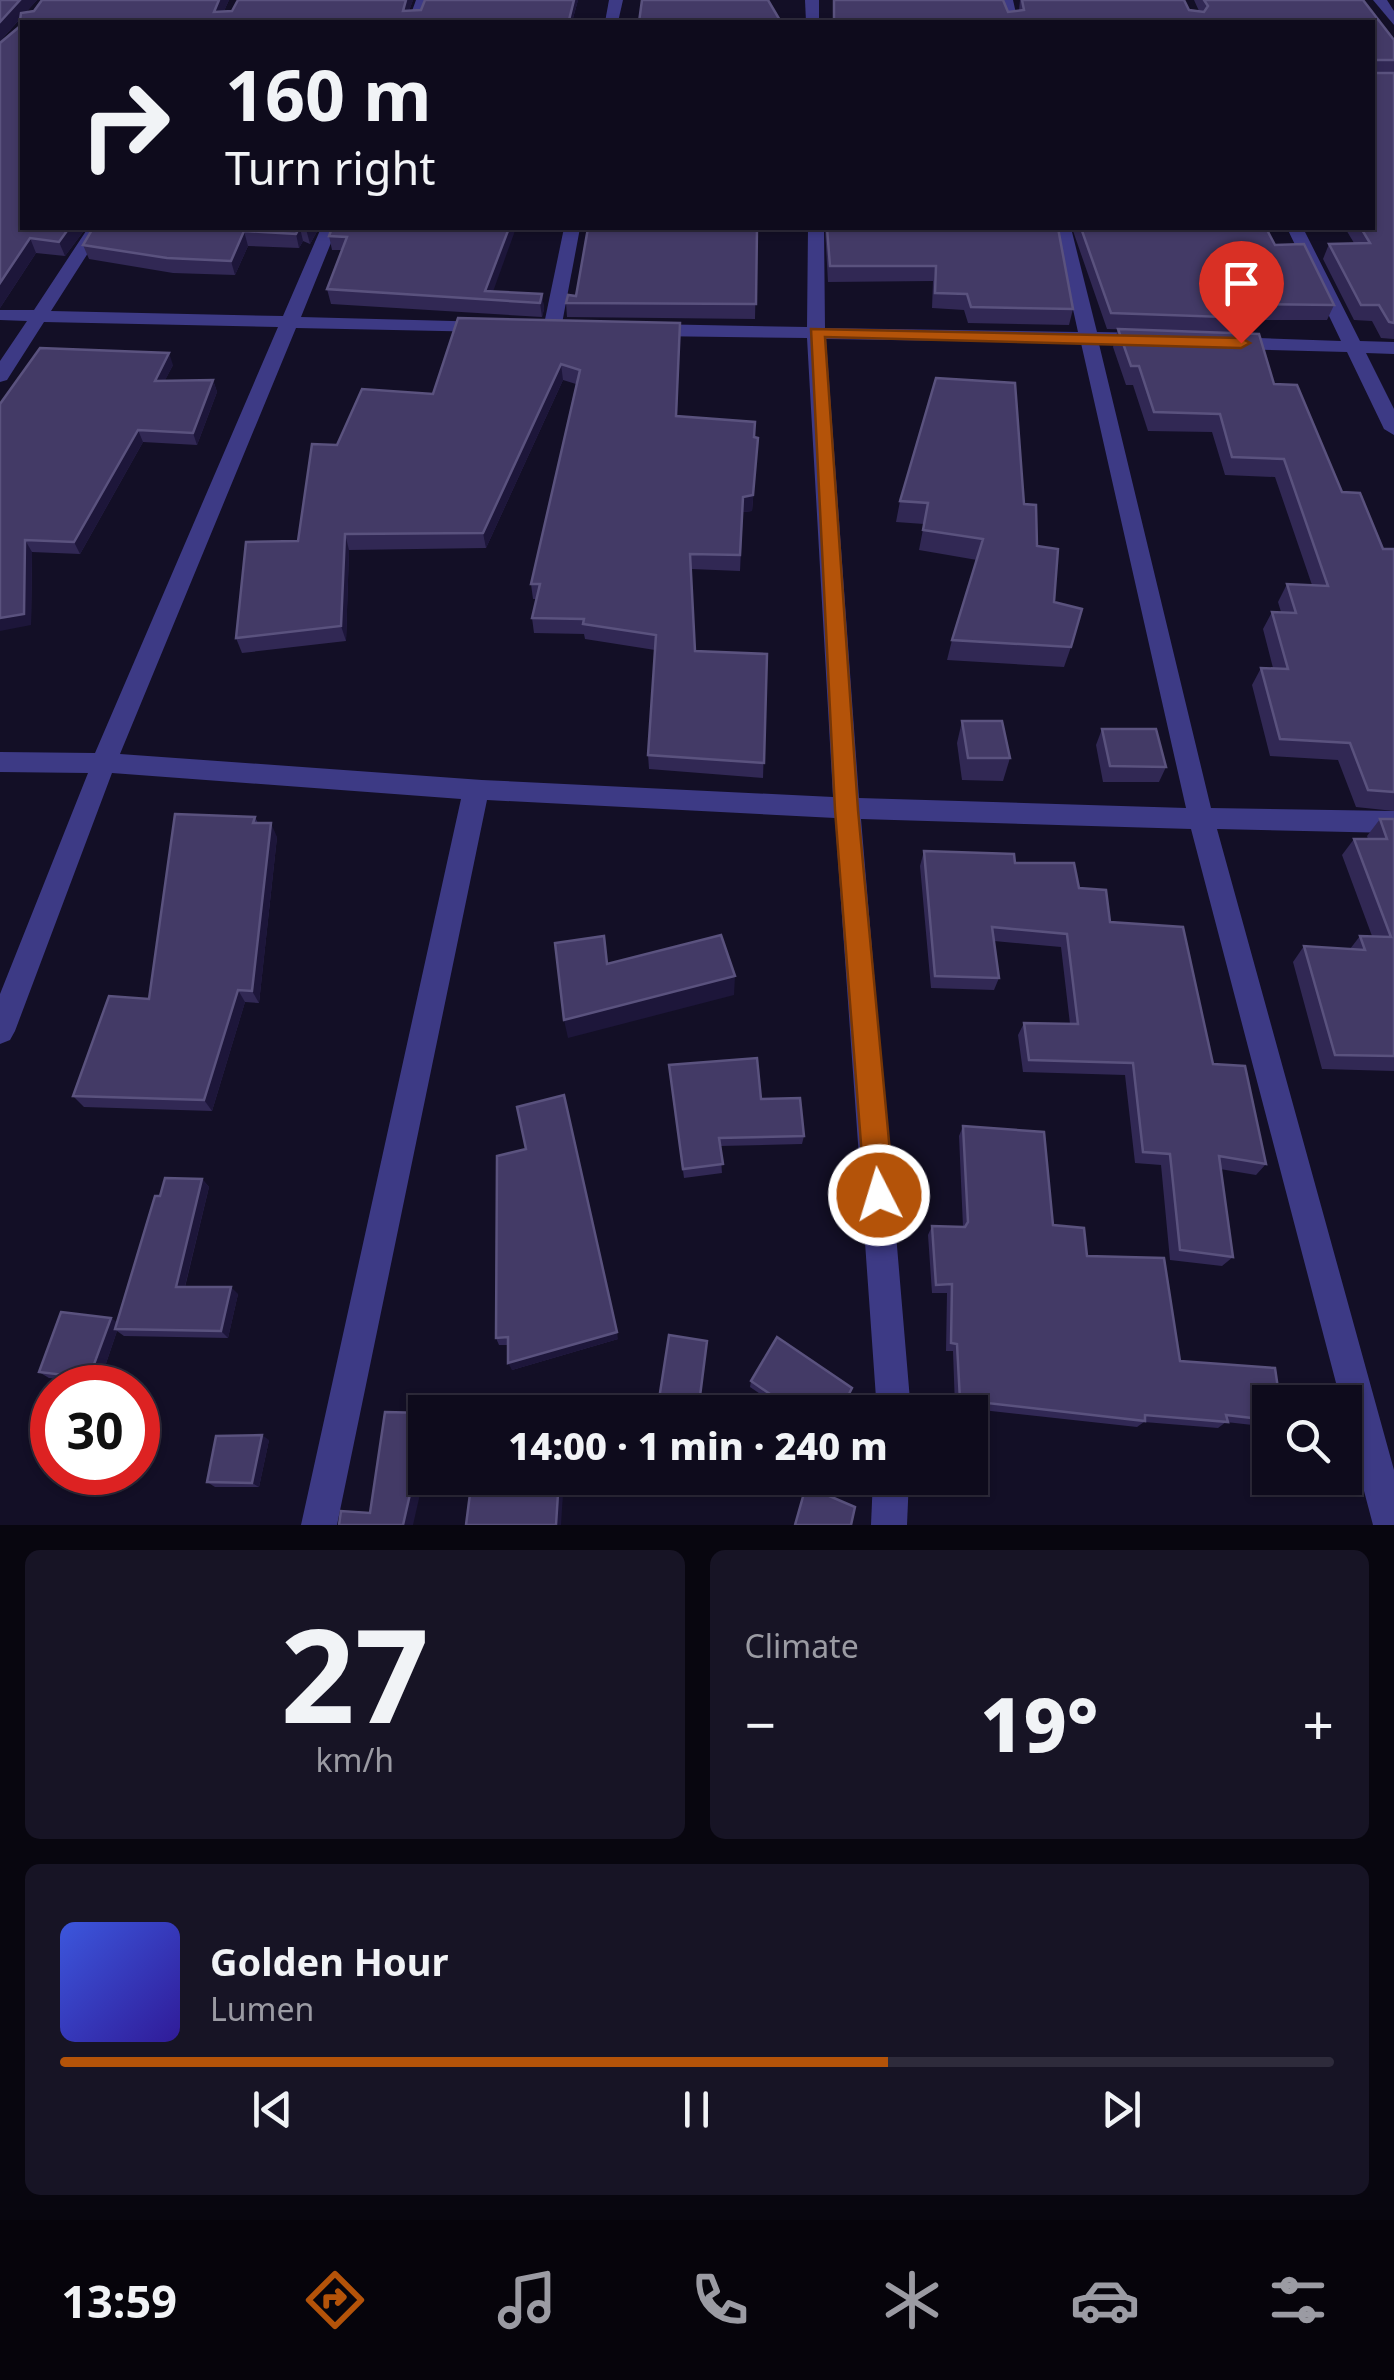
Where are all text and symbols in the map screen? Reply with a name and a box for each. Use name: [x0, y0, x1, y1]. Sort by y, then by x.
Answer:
text: 160 m: [225, 46, 432, 142]
icon: right: [60, 60, 190, 190]
text: Turn right: [225, 137, 436, 198]
pin: [1199, 241, 1284, 344]
icon: arrive: [1214, 256, 1269, 311]
position arrow: [827, 1143, 931, 1247]
speed limit sign: 30: [30, 1365, 160, 1495]
map controls: [1252, 1385, 1362, 1495]
button: search: [1252, 1385, 1362, 1495]
text: 14:00 · 1 min · 240 m: [508, 1419, 888, 1471]
text: 27: [280, 1584, 429, 1761]
text: Climate: [745, 1624, 859, 1667]
text: 19°: [980, 1672, 1098, 1774]
text: −: [745, 1686, 776, 1761]
text: +: [1303, 1686, 1334, 1761]
text: km/h: [315, 1738, 394, 1781]
text: Golden Hour: [210, 1935, 448, 1987]
text: Lumen: [210, 1987, 314, 2030]
icon: previous: [245, 2082, 300, 2137]
icon: pause: [669, 2082, 724, 2137]
icon: next: [1094, 2082, 1149, 2137]
icon: directions: [300, 2265, 370, 2335]
icon: music: [492, 2265, 562, 2335]
icon: phone: [685, 2265, 755, 2335]
icon: climate: [877, 2265, 947, 2335]
icon: car: [1070, 2265, 1140, 2335]
icon: filters: [1263, 2265, 1333, 2335]
text: 13:59: [61, 2270, 177, 2331]

